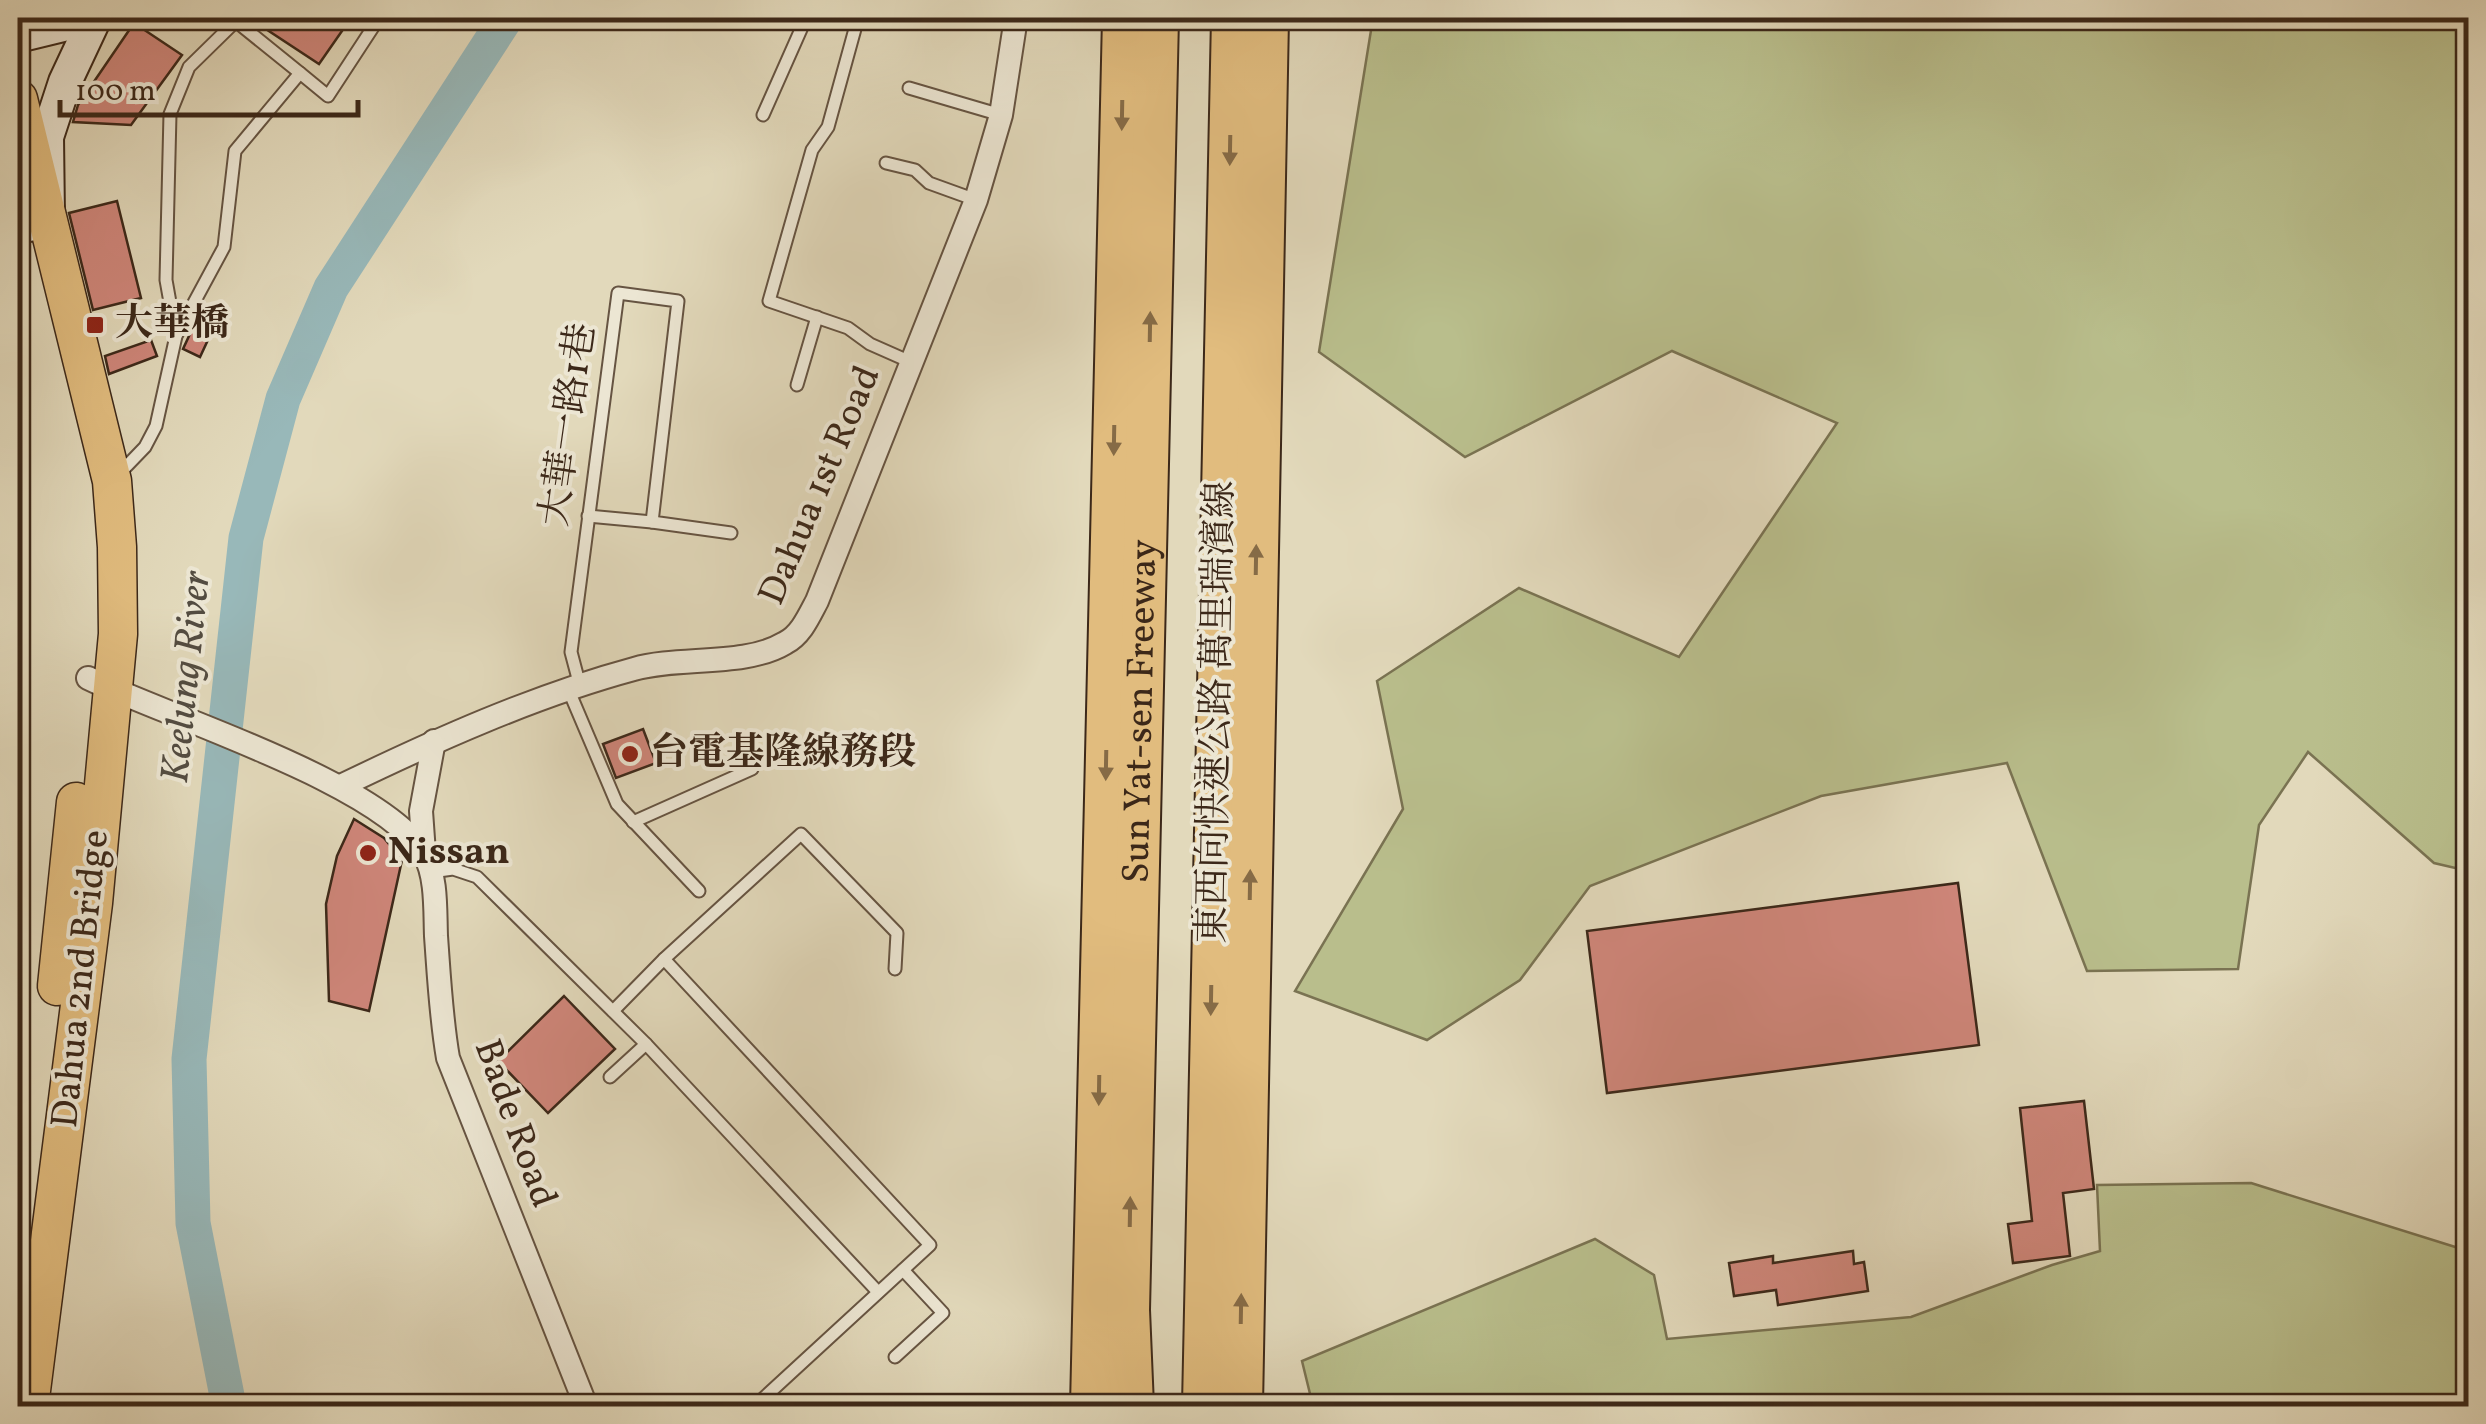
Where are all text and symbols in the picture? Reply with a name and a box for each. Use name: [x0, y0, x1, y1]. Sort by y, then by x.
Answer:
scale bar: [60, 55, 358, 117]
text: 100 m: [75, 71, 156, 113]
one-way arrow: [1114, 99, 1130, 131]
one-way arrow: [1221, 134, 1237, 166]
place label: 大華橋: [115, 299, 229, 352]
one-way arrow: [1143, 311, 1159, 343]
marker: 大華橋: [84, 314, 106, 336]
street label: 大華一路1巷: [530, 320, 610, 530]
street label: Dahua 1st Road: [747, 358, 895, 614]
one-way arrow: [1106, 424, 1122, 456]
street label: 東西向快速公路 萬里瑞濱線: [1187, 480, 1249, 944]
street label: Sun Yat-sen Freeway: [1111, 539, 1172, 884]
one-way arrow: [1249, 544, 1265, 576]
water label: Keelung River: [149, 567, 227, 786]
place label: 台電基隆線務段: [650, 728, 916, 781]
marker: 台電基隆線務段: [619, 743, 641, 765]
one-way arrow: [1098, 749, 1114, 781]
street label: Dahua 2nd Bridge: [40, 827, 124, 1131]
place label: Nissan: [388, 827, 510, 880]
marker: Nissan: [357, 842, 379, 864]
one-way arrow: [1242, 869, 1258, 901]
one-way arrow: [1203, 984, 1219, 1016]
street label: Bade Road: [459, 1033, 569, 1215]
one-way arrow: [1090, 1074, 1106, 1106]
one-way arrow: [1122, 1196, 1138, 1228]
one-way arrow: [1234, 1293, 1250, 1325]

